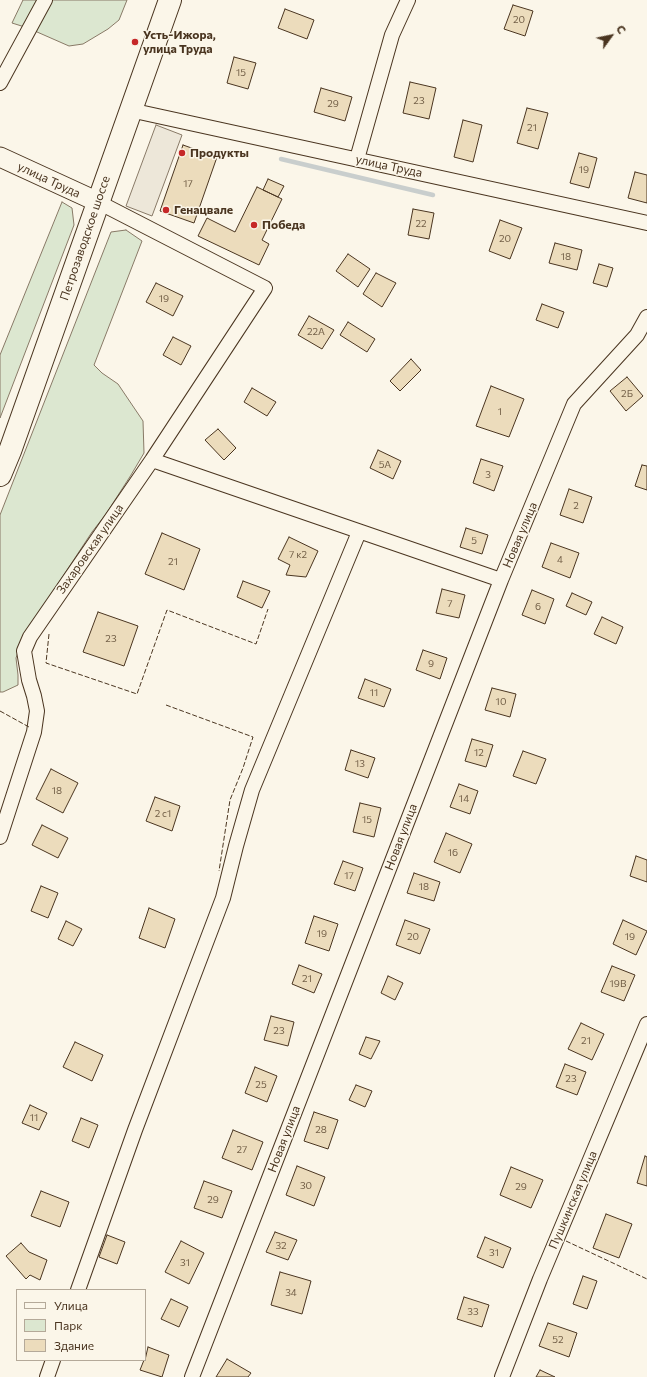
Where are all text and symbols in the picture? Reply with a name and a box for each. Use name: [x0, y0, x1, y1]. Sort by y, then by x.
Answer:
house number: 20: [513, 14, 525, 26]
north arrow: [591, 16, 631, 56]
text: С: [614, 22, 629, 36]
place label: Усть-Ижора, улица Труда: [143, 28, 216, 56]
marker: Усть-Ижора, улица Труда: [130, 37, 140, 47]
house number: 15: [236, 67, 246, 79]
house number: 23: [413, 95, 425, 107]
house number: 29: [327, 98, 339, 110]
house number: 21: [527, 122, 537, 134]
place label: Продукты: [190, 146, 249, 160]
marker: Продукты: [177, 148, 187, 158]
street label: улица Труда: [354, 152, 424, 180]
street label: улица Труда: [15, 159, 83, 201]
house number: 19: [579, 164, 589, 176]
street label: Петрозаводское шоссе: [57, 174, 113, 302]
house number: 17: [183, 178, 193, 190]
place label: Генацвале: [174, 203, 233, 217]
marker: Генацвале: [161, 205, 171, 215]
place label: Победа: [262, 218, 305, 232]
house number: 22: [415, 218, 427, 230]
marker: Победа: [249, 220, 259, 230]
house number: 20: [499, 233, 511, 245]
house number: 18: [561, 251, 571, 263]
house number: 19: [159, 293, 169, 305]
house number: 22А: [307, 326, 325, 338]
house number: 2Б: [621, 388, 633, 400]
house number: 1: [498, 406, 502, 418]
house number: 5А: [379, 459, 391, 471]
house number: 3: [485, 469, 491, 481]
street label: Новая улица: [500, 500, 540, 570]
house number: 2: [573, 500, 579, 512]
street label: Захаровская улица: [54, 501, 126, 597]
house number: 5: [471, 535, 477, 547]
house number: 7 к2: [289, 549, 307, 561]
house number: 4: [557, 554, 563, 566]
house number: 21: [168, 556, 178, 568]
house number: 7: [447, 598, 453, 610]
house number: 6: [535, 601, 541, 613]
house number: 23: [105, 633, 117, 645]
house number: 9: [428, 658, 434, 670]
house number: 11: [370, 687, 378, 699]
house number: 10: [496, 696, 506, 708]
house number: 12: [474, 747, 484, 759]
house number: 13: [355, 758, 365, 770]
house number: 18: [52, 785, 62, 797]
house number: 14: [459, 793, 469, 805]
street label: Новая улица: [382, 802, 420, 872]
house number: 2 с1: [155, 808, 171, 820]
house number: 15: [362, 814, 372, 826]
house number: 16: [448, 847, 458, 859]
house number: 17: [344, 870, 354, 882]
house number: 18: [419, 881, 429, 893]
house number: 19: [317, 928, 327, 940]
house number: 20: [407, 931, 419, 943]
house number: 19: [625, 931, 635, 943]
house number: 21: [302, 973, 312, 985]
house number: 19В: [610, 978, 626, 990]
house number: 23: [273, 1025, 285, 1037]
house number: 21: [581, 1035, 591, 1047]
house number: 23: [565, 1073, 577, 1085]
house number: 25: [255, 1079, 267, 1091]
street label: Новая улица: [265, 1104, 303, 1174]
house number: 11: [30, 1112, 38, 1124]
house number: 28: [315, 1124, 327, 1136]
house number: 27: [237, 1144, 247, 1156]
street label: Пушкинская улица: [546, 1149, 600, 1251]
house number: 30: [300, 1180, 312, 1192]
house number: 29: [515, 1181, 527, 1193]
house number: 29: [207, 1194, 219, 1206]
house number: 32: [275, 1240, 287, 1252]
house number: 31: [489, 1247, 499, 1259]
house number: 31: [180, 1257, 190, 1269]
house number: 34: [285, 1287, 297, 1299]
legend: [16, 1289, 146, 1361]
text: Улица: [54, 1298, 88, 1312]
house number: 33: [467, 1306, 479, 1318]
text: Парк: [54, 1318, 83, 1332]
house number: 52: [552, 1334, 564, 1346]
text: Здание: [54, 1338, 94, 1352]

